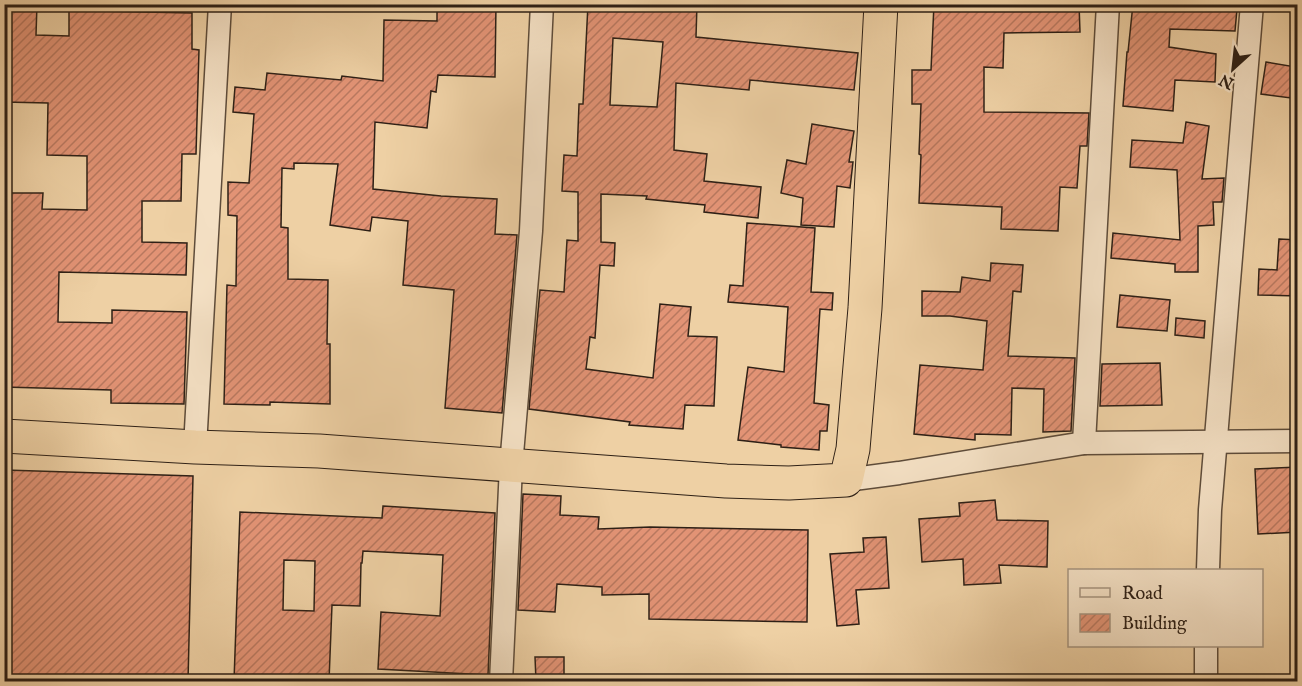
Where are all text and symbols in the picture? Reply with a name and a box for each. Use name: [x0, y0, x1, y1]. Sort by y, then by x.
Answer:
north arrow: [1203, 39, 1263, 99]
text: N: [1216, 68, 1239, 93]
legend: [1068, 569, 1263, 647]
text: Road: [1122, 583, 1163, 606]
text: Building: [1122, 613, 1187, 636]

